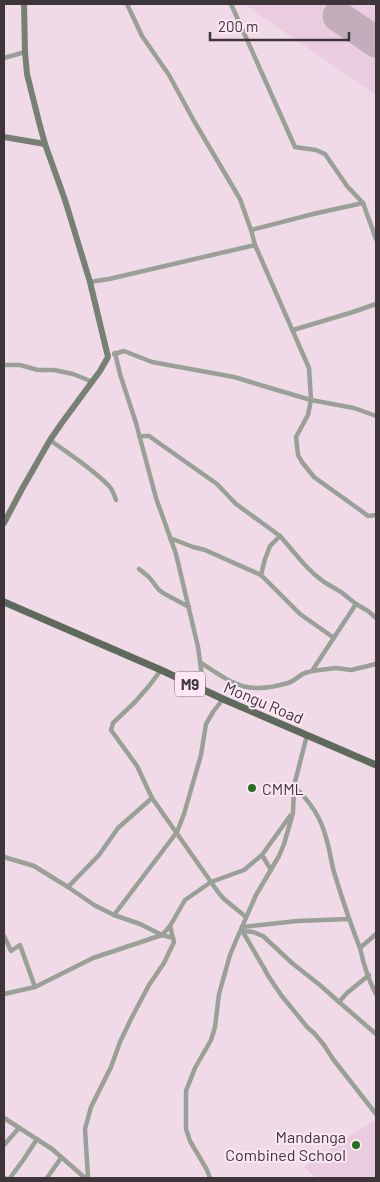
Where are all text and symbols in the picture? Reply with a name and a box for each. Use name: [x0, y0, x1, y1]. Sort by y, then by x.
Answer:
scale bar: [210, 10, 349, 42]
text: 200 m: [218, 17, 258, 35]
road number: M9: [175, 672, 205, 696]
street label: Mongu Road: [221, 677, 307, 727]
place label: CMML: [262, 779, 304, 798]
marker: CMML: [246, 782, 258, 794]
place label: Mandanga Combined School: [225, 1127, 346, 1164]
marker: Mandanga Combined School: [350, 1139, 362, 1151]

